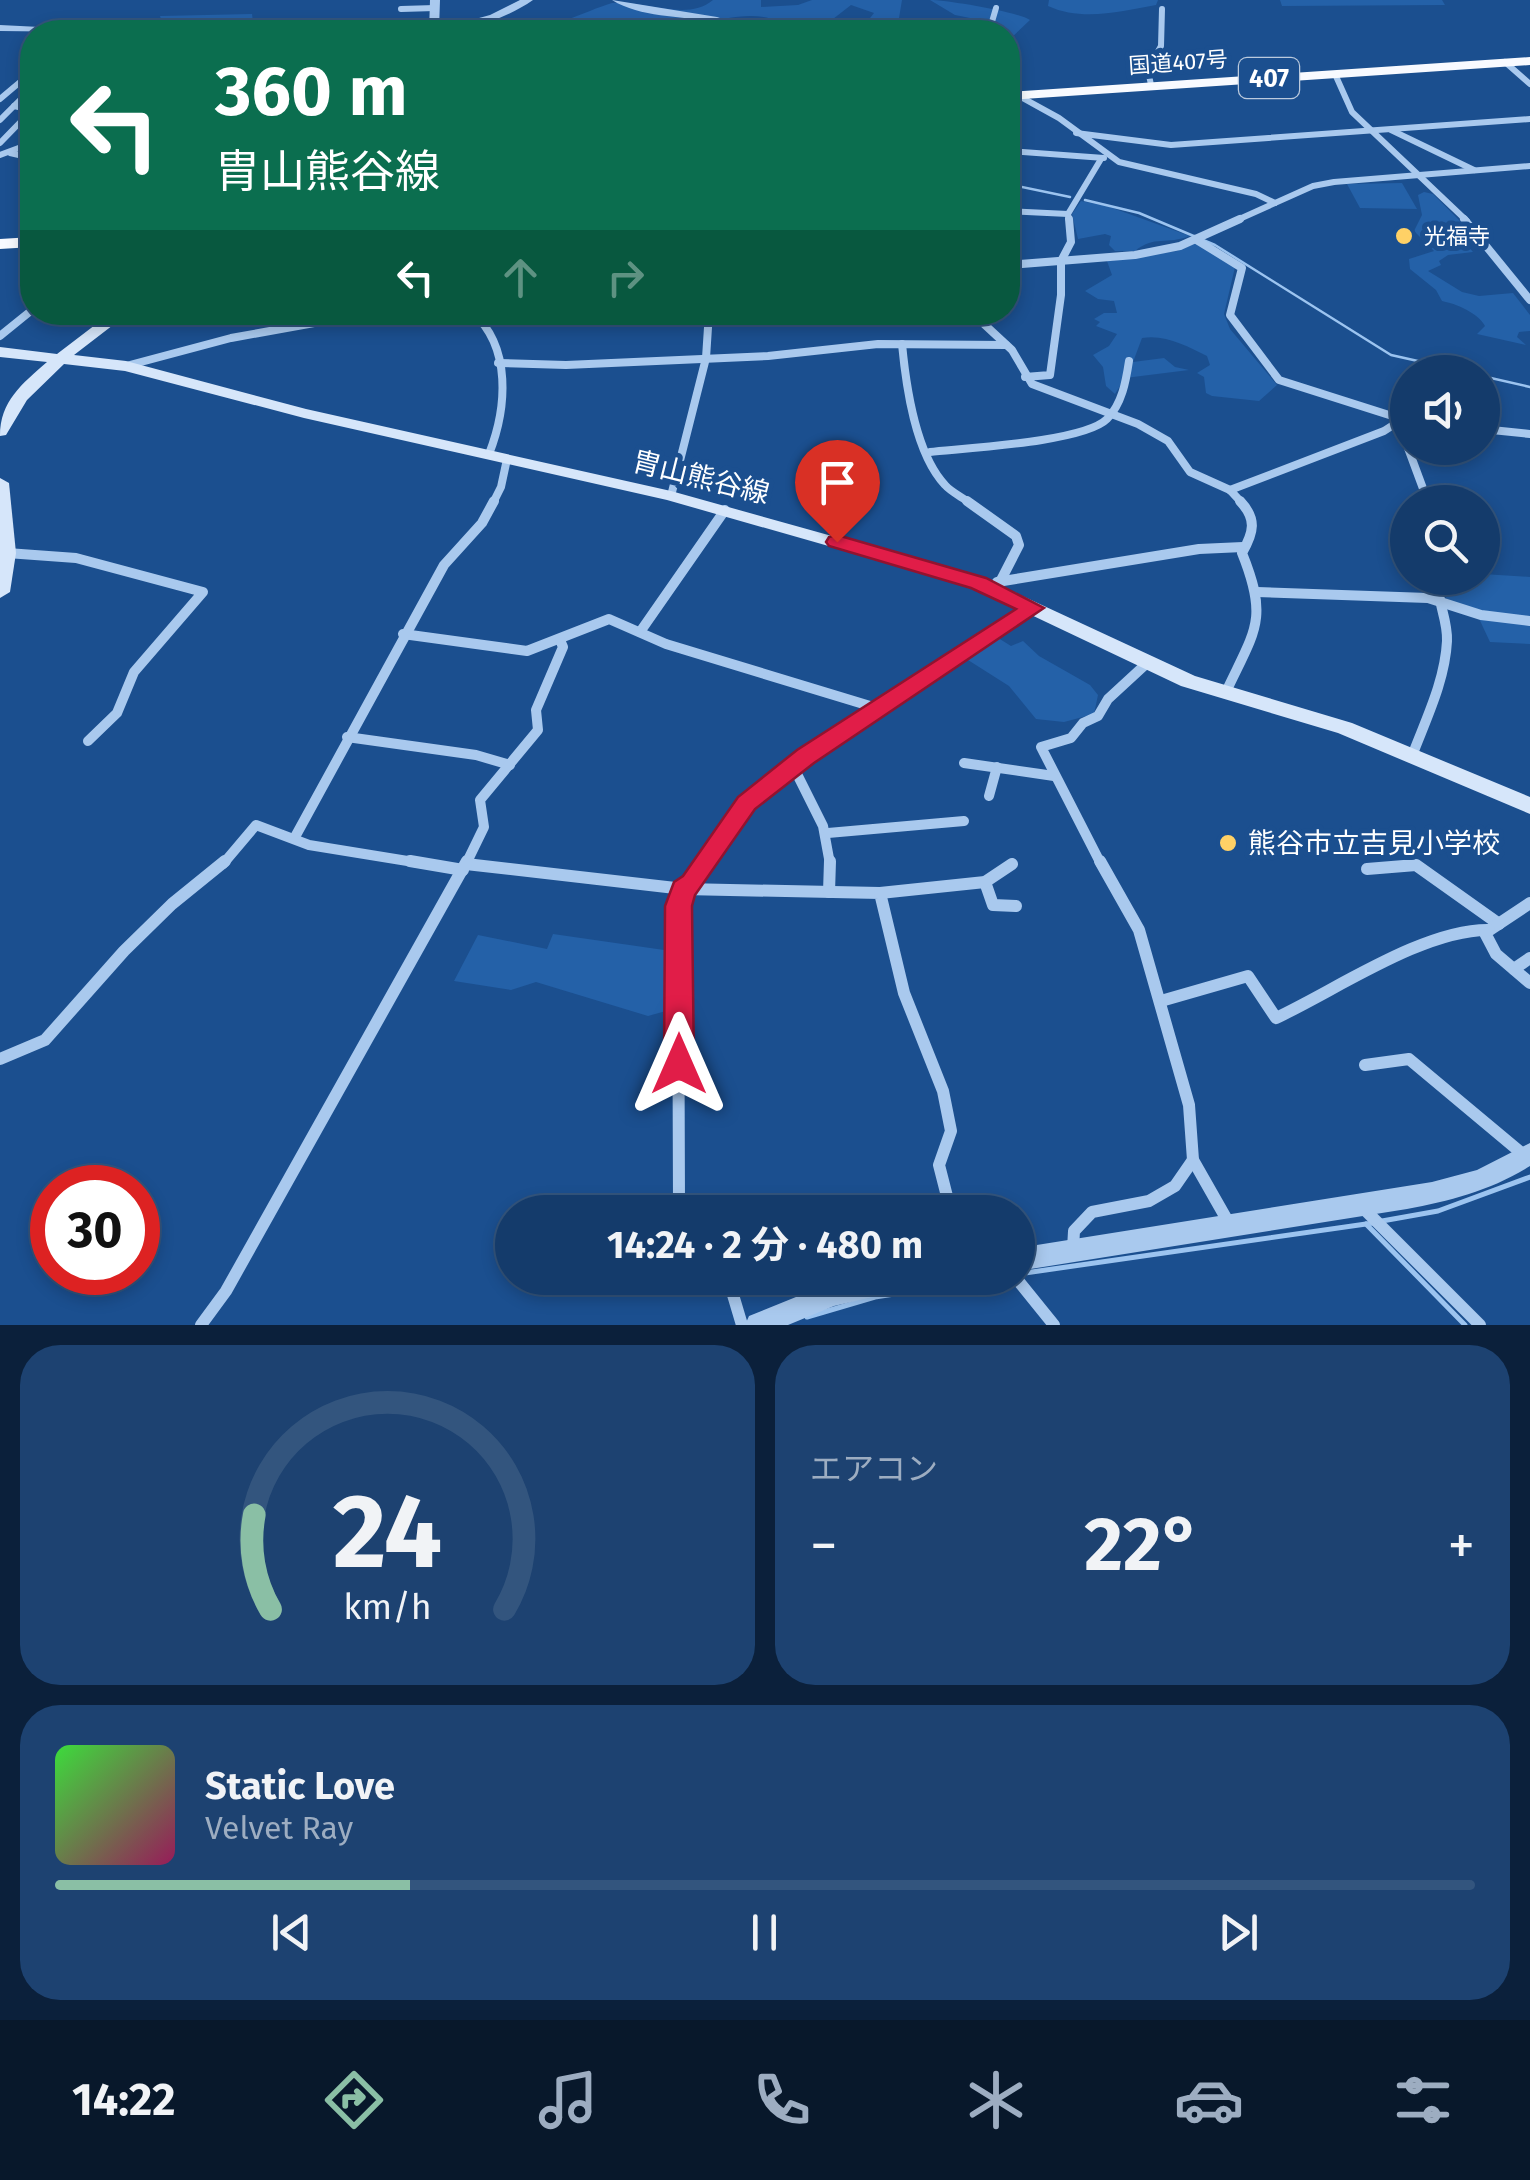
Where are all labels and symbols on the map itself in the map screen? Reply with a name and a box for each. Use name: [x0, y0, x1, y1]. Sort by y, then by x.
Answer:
street label: 国道407号: [1128, 46, 1229, 79]
road number: 407: [1239, 58, 1299, 98]
place label: 光福寺: [1424, 223, 1490, 250]
marker: 光福寺: [1393, 225, 1415, 247]
pin: [795, 440, 880, 543]
street label: 胄山熊谷線: [629, 445, 773, 510]
place label: 熊谷市立吉見小学校: [1248, 827, 1500, 860]
marker: 熊谷市立吉見小学校: [1217, 832, 1239, 854]
position arrow: [627, 1012, 731, 1116]
speed limit sign: 30: [30, 1165, 160, 1295]

